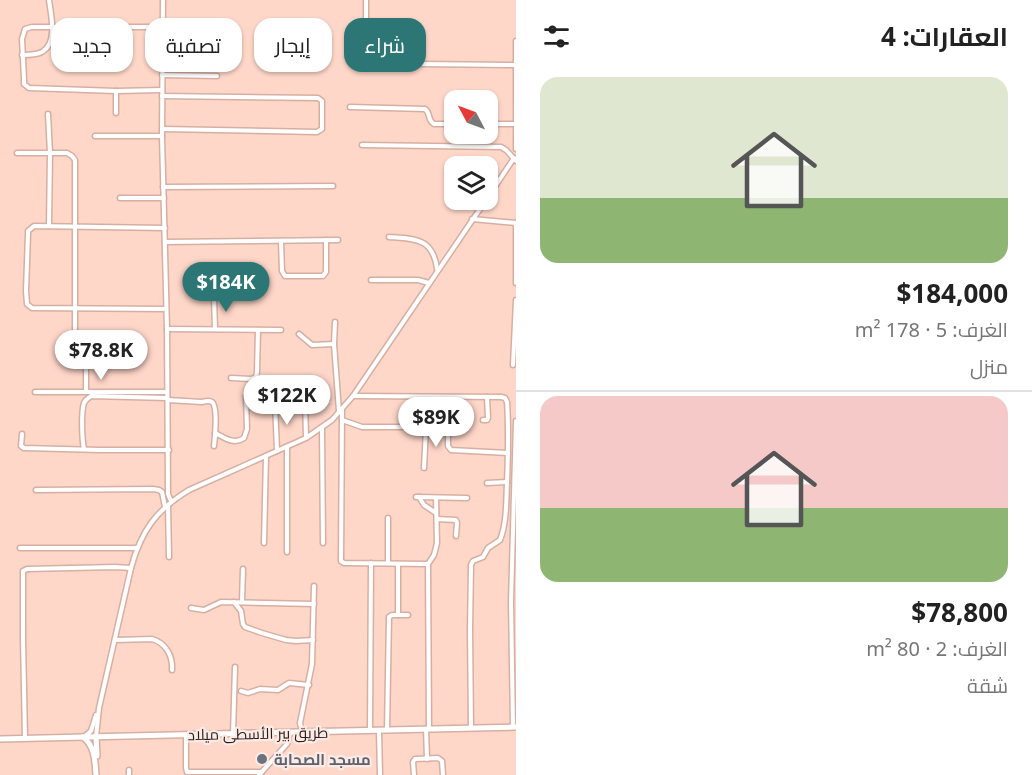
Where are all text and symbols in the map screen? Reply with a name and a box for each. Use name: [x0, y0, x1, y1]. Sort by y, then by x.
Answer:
chip: جديد: [51, 18, 133, 72]
chip: تصفية: [145, 18, 242, 72]
chip: إيجار: [254, 18, 332, 72]
chip: شراء: [344, 18, 426, 72]
text: العقارات: 4: [881, 18, 1008, 54]
icon: filters: [540, 20, 573, 53]
north arrow: [444, 90, 498, 144]
map controls: [444, 90, 498, 210]
icon: home: [720, 116, 828, 224]
button: layers: [444, 156, 498, 210]
pin: $184K: [184, 262, 268, 313]
text: $184K: [196, 268, 256, 295]
text: $184,000: [896, 275, 1008, 311]
text: الغرف: 5 · 178 m²: [855, 316, 1008, 343]
pin: $78.8K: [52, 330, 150, 381]
text: $78.8K: [69, 336, 133, 363]
text: منزل: [970, 353, 1008, 380]
pin: $122K: [245, 375, 329, 426]
text: $122K: [257, 381, 317, 408]
pin: $89K: [400, 397, 472, 448]
text: $89K: [412, 403, 460, 430]
icon: home: [720, 435, 828, 543]
text: $78,800: [911, 594, 1008, 630]
text: الغرف: 2 · 80 m²: [866, 635, 1008, 662]
text: شقة: [967, 672, 1008, 699]
street label: طريق بير الأسطى ميلاد: [187, 722, 329, 745]
place label: مسجد الصحابة: [274, 749, 371, 769]
marker: مسجد الصحابة: [255, 752, 269, 766]

